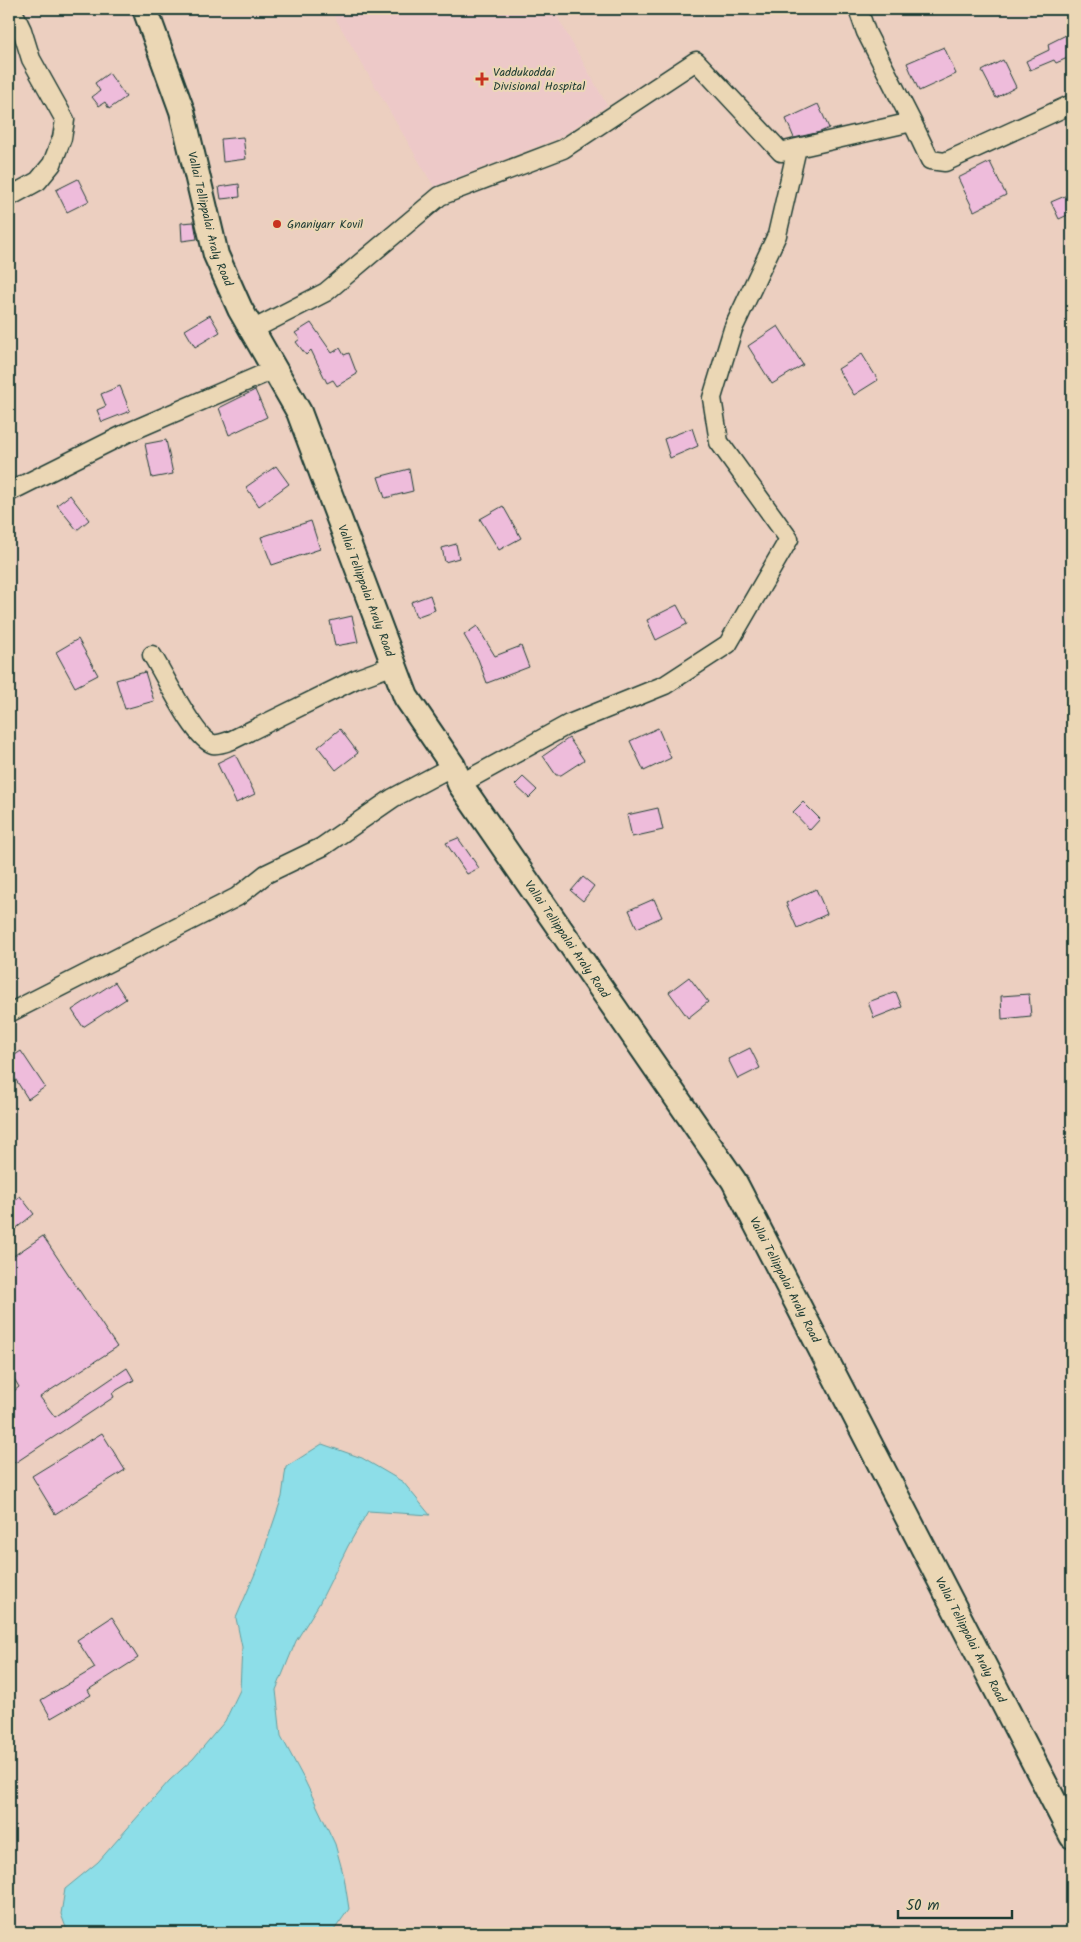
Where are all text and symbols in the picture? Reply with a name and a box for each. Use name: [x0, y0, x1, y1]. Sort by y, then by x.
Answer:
place label: Vaddukoddai Divisional Hospital: [493, 63, 585, 96]
marker: Vaddukoddai Divisional Hospital: [475, 72, 489, 86]
street label: Vallai Tellippalai Araly Road: [182, 149, 238, 290]
place label: Gnaniyarr Kovil: [287, 215, 363, 234]
marker: Gnaniyarr Kovil: [271, 218, 283, 230]
street label: Vallai Tellippalai Araly Road: [332, 522, 399, 660]
street label: Vallai Tellippalai Araly Road: [519, 877, 615, 1003]
street label: Vallai Tellippalai Araly Road: [744, 1214, 825, 1347]
street label: Vallai Tellippalai Araly Road: [930, 1573, 1011, 1707]
scale bar: [898, 1887, 1012, 1919]
text: 50 m: [906, 1894, 940, 1918]

